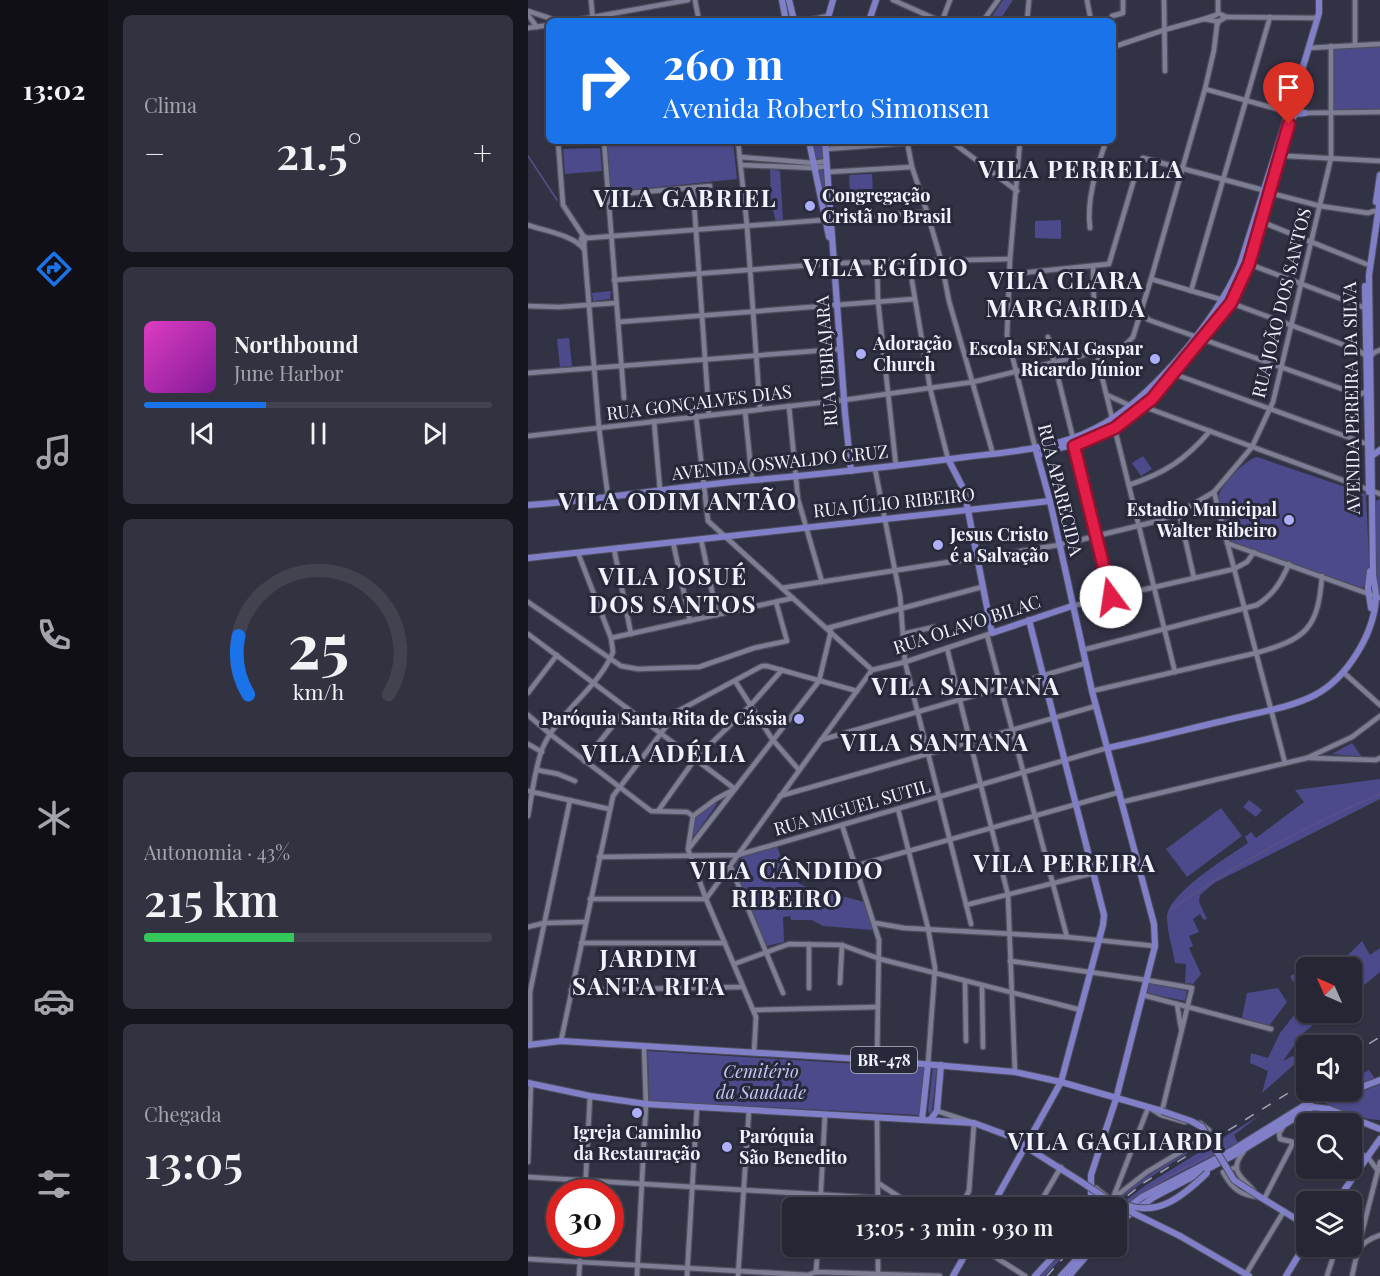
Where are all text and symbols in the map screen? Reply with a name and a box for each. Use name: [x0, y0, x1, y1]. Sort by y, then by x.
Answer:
text: 260 m: [663, 35, 783, 91]
icon: right: [564, 42, 642, 120]
pin: [1263, 62, 1314, 124]
text: 13:02: [23, 71, 85, 107]
icon: arrive: [1272, 71, 1305, 104]
text: Avenida Roberto Simonsen: [663, 89, 990, 125]
text: Clima: [144, 91, 197, 118]
text: 21.5°: [276, 121, 362, 181]
text: −: [144, 130, 165, 174]
text: +: [473, 130, 492, 174]
district label: VILA PERRELLA: [977, 152, 1184, 184]
district label: VILA GABRIEL: [592, 181, 777, 213]
place label: Congregação Cristã no Brasil: [822, 183, 952, 228]
marker: Congregação Cristã no Brasil: [803, 199, 817, 213]
street label: RUA JOÃO DOS SANTOS: [1246, 205, 1316, 400]
icon: directions: [33, 248, 75, 290]
district label: VILA EGÍDIO: [802, 250, 969, 282]
district label: VILA CLARA MARGARIDA: [986, 263, 1146, 323]
street label: AVENIDA PEREIRA DA SILVA: [1337, 281, 1365, 516]
street label: RUA UBIRAJARA: [809, 294, 843, 427]
text: Northbound: [234, 329, 359, 359]
place label: Adoração Church: [872, 331, 952, 376]
place label: Escola SENAI Gaspar Ricardo Júnior: [969, 336, 1144, 381]
marker: Adoração Church: [854, 347, 868, 361]
marker: Escola SENAI Gaspar Ricardo Júnior: [1148, 352, 1162, 366]
text: June Harbor: [234, 359, 344, 386]
street label: RUA GONÇALVES DIAS: [605, 379, 793, 425]
icon: previous: [186, 417, 219, 450]
icon: pause: [302, 417, 335, 450]
icon: next: [418, 417, 451, 450]
street label: RUA APARECIDA: [1033, 421, 1089, 559]
icon: music: [33, 431, 75, 473]
street label: AVENIDA OSWALDO CRUZ: [669, 439, 889, 485]
street label: RUA JÚLIO RIBEIRO: [812, 482, 976, 522]
district label: VILA ODIM ANTÃO: [557, 484, 798, 516]
place label: Estadio Municipal Walter Ribeiro: [1126, 497, 1277, 542]
marker: Estadio Municipal Walter Ribeiro: [1282, 513, 1296, 527]
place label: Jesus Cristo é a Salvação: [949, 522, 1049, 567]
marker: Jesus Cristo é a Salvação: [931, 538, 945, 552]
district label: VILA JOSUÉ DOS SANTOS: [589, 559, 757, 619]
position arrow: [1079, 565, 1143, 629]
street label: RUA OLAVO BILAC: [890, 589, 1043, 659]
text: 25: [287, 601, 349, 685]
icon: phone: [33, 614, 75, 656]
district label: VILA SANTANA: [870, 669, 1061, 701]
text: km/h: [292, 677, 344, 705]
place label: Paróquia Santa Rita de Cássia: [541, 706, 788, 730]
marker: Paróquia Santa Rita de Cássia: [792, 712, 806, 726]
district label: VILA SANTANA: [839, 725, 1030, 757]
district label: VILA ADÉLIA: [580, 736, 747, 768]
street label: RUA MIGUEL SUTIL: [771, 773, 933, 841]
icon: climate: [33, 797, 75, 839]
text: Autonomia · 43%: [144, 838, 290, 865]
district label: VILA PEREIRA: [972, 846, 1157, 878]
district label: VILA CÂNDIDO RIBEIRO: [689, 853, 884, 913]
text: 215 km: [144, 868, 279, 928]
district label: JARDIM SANTA RITA: [572, 941, 726, 1001]
north arrow: [1296, 957, 1362, 1023]
map controls: [1296, 957, 1362, 1257]
icon: car: [33, 980, 75, 1022]
button: sound: [1296, 1035, 1362, 1101]
road number: BR-478: [851, 1047, 917, 1073]
park label: Cemitério da Saudade: [716, 1059, 806, 1104]
text: Chegada: [144, 1100, 222, 1127]
marker: Igreja Caminho da Restauração: [630, 1106, 644, 1120]
button: search: [1296, 1113, 1362, 1179]
place label: Igreja Caminho da Restauração: [573, 1120, 701, 1165]
place label: Paróquia São Benedito: [739, 1124, 847, 1169]
district label: VILA GAGLIARDI: [1007, 1124, 1224, 1156]
text: 13:05: [144, 1130, 243, 1190]
marker: Paróquia São Benedito: [720, 1140, 734, 1154]
icon: filters: [33, 1163, 75, 1205]
speed limit sign: 30: [546, 1179, 624, 1257]
button: layers: [1296, 1191, 1362, 1257]
text: 13:05 · 3 min · 930 m: [856, 1212, 1053, 1242]

